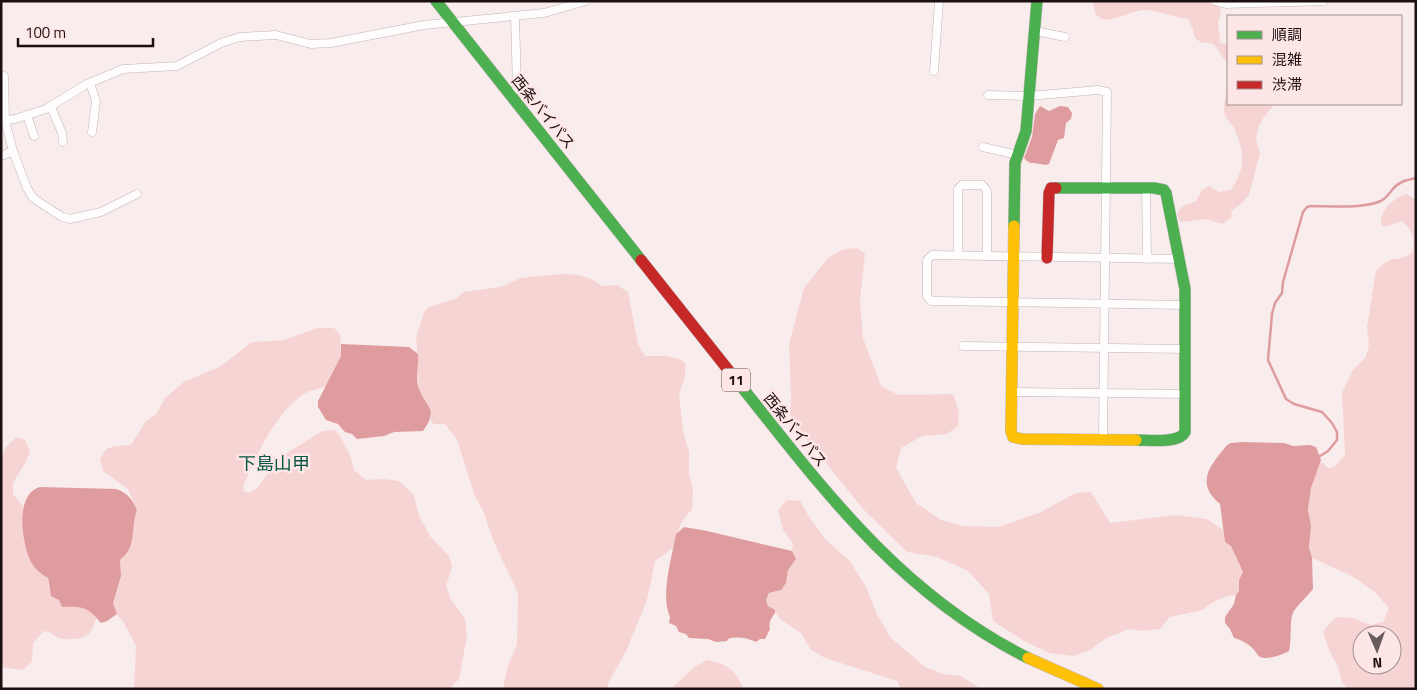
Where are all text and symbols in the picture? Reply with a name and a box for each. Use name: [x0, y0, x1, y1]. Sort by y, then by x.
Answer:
scale bar: [18, 15, 152, 47]
legend: [1227, 15, 1402, 105]
text: 100 m: [25, 21, 66, 44]
text: 順調: [1272, 23, 1302, 46]
text: 混雑: [1272, 48, 1302, 71]
street label: 西条バイパス: [506, 70, 581, 154]
text: 渋滞: [1272, 73, 1302, 96]
road number: 11: [722, 368, 750, 392]
street label: 西条バイパス: [758, 388, 833, 472]
district label: 下島山甲: [238, 450, 310, 477]
north arrow: [1352, 625, 1402, 675]
text: N: [1372, 653, 1383, 674]

